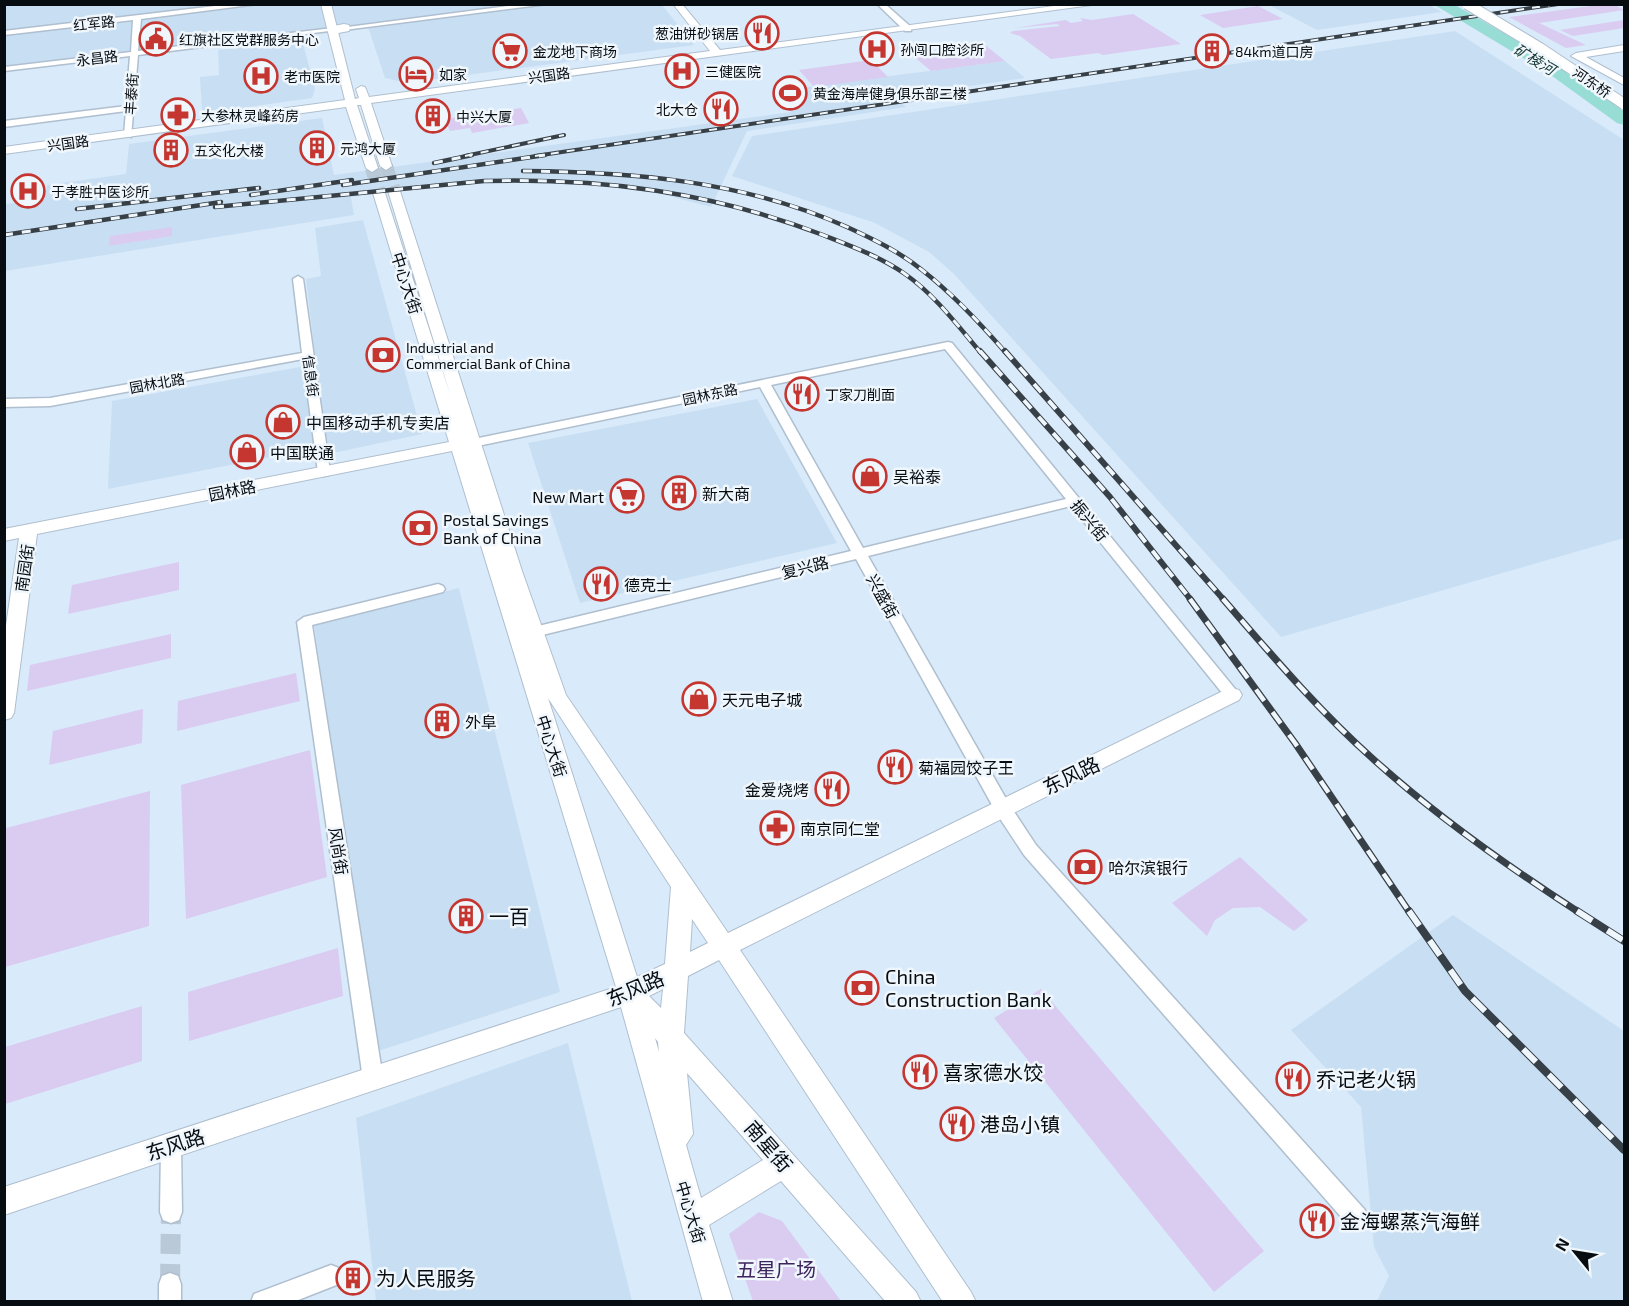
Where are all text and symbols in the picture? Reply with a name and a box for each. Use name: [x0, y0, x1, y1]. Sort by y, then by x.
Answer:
street label: 红军路: [72, 12, 116, 34]
restaurant icon: 葱油饼砂锅居: [744, 15, 780, 51]
public building icon: 红旗社区党群服务中心: [138, 21, 174, 57]
place label: 葱油饼砂锅居: [655, 25, 739, 42]
place label: 红旗社区党群服务中心: [179, 31, 319, 48]
hospital icon: 孙闯口腔诊所: [859, 31, 895, 67]
supermarket icon: 金龙地下商场: [492, 33, 528, 69]
building icon: 84km道口房: [1194, 33, 1230, 69]
water label: 矿棱河: [1511, 40, 1561, 80]
place label: 孙闯口腔诊所: [900, 41, 984, 58]
place label: 金龙地下商场: [533, 43, 617, 60]
place label: 84km道口房: [1235, 43, 1314, 60]
street label: 永昌路: [75, 47, 119, 69]
hospital icon: 三健医院: [664, 53, 700, 89]
hotel icon: 如家: [398, 56, 434, 92]
hospital icon: 老市医院: [243, 58, 279, 94]
place label: 三健医院: [705, 63, 761, 80]
street label: 河东桥: [1570, 63, 1614, 101]
street label: 兴国路: [527, 64, 571, 86]
place label: 如家: [439, 66, 467, 83]
place label: 老市医院: [284, 68, 340, 85]
street label: 丰泰街: [121, 72, 141, 116]
sports icon: 黄金海岸健身俱乐部二楼: [772, 75, 808, 111]
place label: 黄金海岸健身俱乐部二楼: [813, 85, 967, 102]
restaurant icon: 北大仓: [703, 91, 739, 127]
pharmacy icon: 大参林灵峰药房: [160, 97, 196, 133]
building icon: 中兴大厦: [415, 98, 451, 134]
place label: 北大仓: [656, 101, 698, 118]
place label: 大参林灵峰药房: [201, 107, 299, 124]
place label: 中兴大厦: [456, 108, 512, 125]
building icon: 元鸿大厦: [299, 130, 335, 166]
street label: 兴国路: [46, 132, 90, 154]
building icon: 五交化大楼: [153, 132, 189, 168]
place label: 元鸿大厦: [340, 140, 396, 157]
place label: 五交化大楼: [194, 142, 264, 159]
hospital icon: 于孝胜中医诊所: [10, 173, 46, 209]
place label: 于孝胜中医诊所: [51, 183, 149, 200]
street label: 中心大街: [388, 250, 426, 316]
bank icon: Industrial and Commercial Bank of China: [365, 337, 401, 373]
place label: Industrial and Commercial Bank of China: [406, 339, 570, 372]
street label: 信息街: [300, 354, 322, 398]
street label: 园林北路: [128, 370, 186, 396]
restaurant icon: 丁家刀削面: [784, 376, 820, 412]
street label: 园林东路: [681, 380, 739, 408]
place label: 丁家刀削面: [825, 386, 895, 403]
shop icon: 中国移动手机专卖店: [265, 404, 301, 440]
place label: 中国移动手机专卖店: [306, 413, 450, 432]
shop icon: 中国联通: [229, 434, 265, 470]
place label: 中国联通: [270, 443, 334, 462]
shop icon: 吴裕泰: [852, 458, 888, 494]
place label: 吴裕泰: [893, 467, 941, 486]
building icon: 新大商: [661, 475, 697, 511]
street label: 园林路: [207, 476, 257, 504]
supermarket icon: New Mart: [609, 478, 645, 514]
place label: 新大商: [702, 484, 750, 503]
place label: New Mart: [532, 487, 604, 506]
street label: 振兴街: [1068, 495, 1112, 545]
bank icon: Postal Savings Bank of China: [402, 510, 438, 546]
place label: Postal Savings Bank of China: [443, 510, 549, 547]
street label: 南园街: [11, 543, 37, 593]
street label: 复兴路: [779, 552, 831, 582]
restaurant icon: 德克士: [583, 566, 619, 602]
street label: 兴盛街: [863, 570, 903, 622]
place label: 德克士: [624, 575, 672, 594]
shop icon: 天元电子城: [681, 681, 717, 717]
place label: 天元电子城: [722, 690, 802, 709]
building icon: 外阜: [424, 703, 460, 739]
place label: 外阜: [465, 712, 497, 731]
street label: 中心大街: [533, 713, 571, 779]
restaurant icon: 菊福园饺子王: [877, 749, 913, 785]
street label: 东风路: [1039, 751, 1103, 799]
place label: 菊福园饺子王: [918, 758, 1014, 777]
restaurant icon: 金爱烧烤: [814, 771, 850, 807]
place label: 金爱烧烤: [745, 780, 809, 799]
pharmacy icon: 南京同仁堂: [759, 810, 795, 846]
place label: 南京同仁堂: [800, 819, 880, 838]
street label: 风尚街: [326, 826, 352, 876]
bank icon: 哈尔滨银行: [1067, 849, 1103, 885]
place label: 哈尔滨银行: [1108, 858, 1188, 877]
building icon: 一百: [448, 898, 484, 934]
place label: 一百: [489, 904, 529, 928]
place label: China Construction Bank: [885, 964, 1052, 1011]
street label: 东风路: [603, 965, 667, 1011]
bank icon: China Construction Bank: [844, 970, 880, 1006]
restaurant icon: 喜家德水饺: [902, 1054, 938, 1090]
place label: 喜家德水饺: [943, 1060, 1043, 1084]
restaurant icon: 乔记老火锅: [1275, 1061, 1311, 1097]
place label: 乔记老火锅: [1316, 1067, 1416, 1091]
restaurant icon: 港岛小镇: [939, 1106, 975, 1142]
place label: 港岛小镇: [980, 1112, 1060, 1136]
street label: 南星街: [740, 1115, 798, 1177]
street label: 东风路: [143, 1123, 207, 1165]
street label: 中心大街: [673, 1179, 709, 1245]
restaurant icon: 金海螺蒸汽海鲜: [1299, 1203, 1335, 1239]
place label: 金海螺蒸汽海鲜: [1340, 1209, 1480, 1233]
north arrow: [1545, 1222, 1605, 1282]
text: N: [1550, 1234, 1573, 1254]
park label: 五星广场: [736, 1257, 816, 1281]
building icon: 为人民服务: [335, 1260, 371, 1296]
place label: 为人民服务: [376, 1266, 476, 1290]

